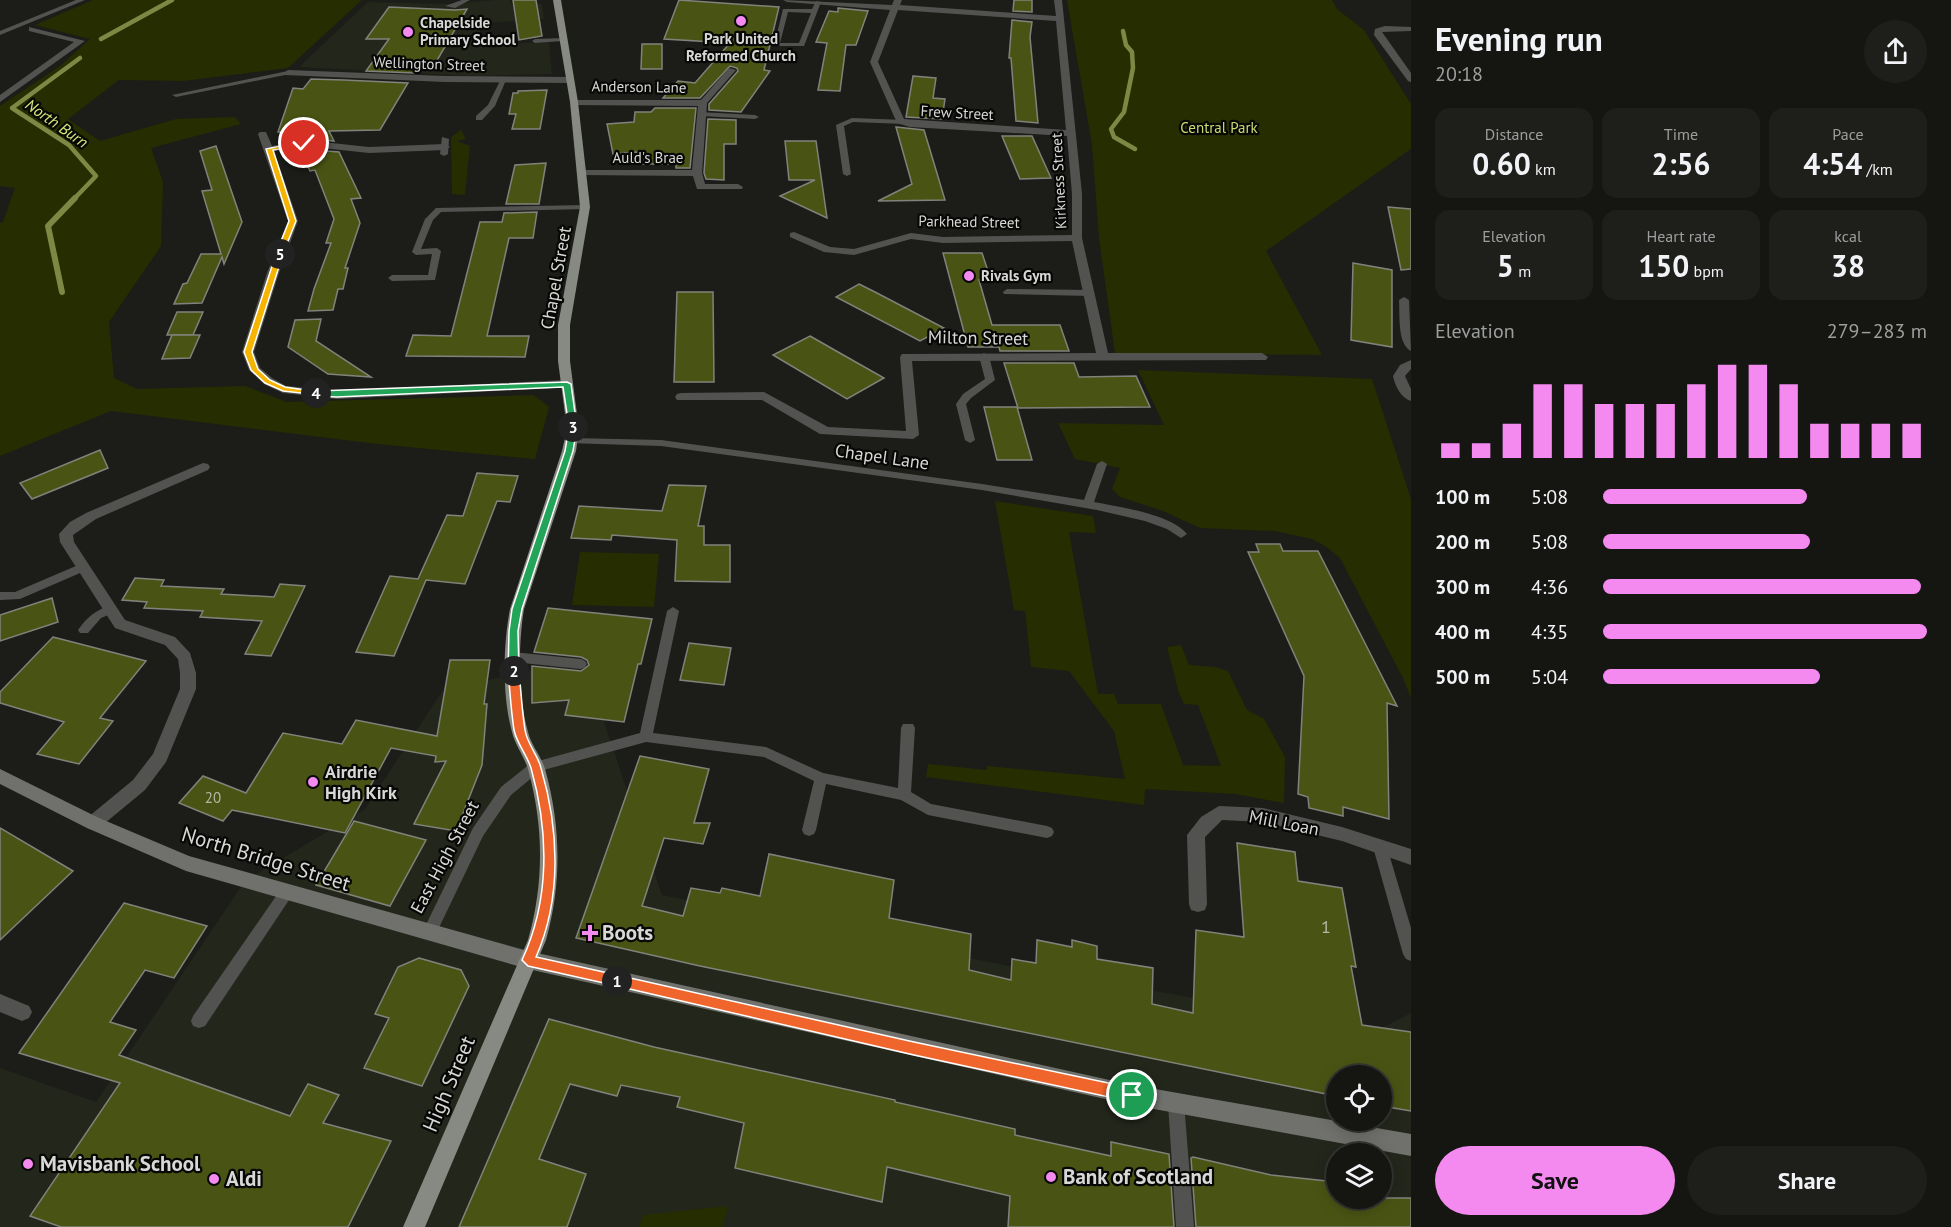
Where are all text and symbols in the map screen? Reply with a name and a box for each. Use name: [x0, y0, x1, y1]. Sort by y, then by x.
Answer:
place label: Chapelside Primary School: [420, 13, 516, 49]
marker: Park United Reformed Church: [734, 14, 748, 28]
text: Evening run: [1435, 17, 1603, 60]
button: share: [1864, 20, 1927, 83]
marker: Chapelside Primary School: [401, 25, 415, 39]
place label: Park United Reformed Church: [686, 29, 796, 65]
street label: Wellington Street: [373, 52, 485, 75]
text: 20:18: [1435, 61, 1483, 87]
street label: Anderson Lane: [591, 76, 687, 97]
water label: North Burn: [22, 94, 92, 152]
street label: Frew Street: [920, 101, 994, 124]
pin: [278, 117, 329, 168]
park label: Central Park: [1180, 118, 1259, 137]
text: Distance: [1485, 124, 1543, 144]
text: Time: [1664, 124, 1698, 144]
text: Pace: [1832, 124, 1864, 144]
icon: check: [287, 126, 320, 159]
street label: Kirkness Street: [1046, 132, 1071, 230]
text: 0.60: [1472, 144, 1531, 183]
text: 2:56: [1651, 144, 1711, 183]
text: 4:54: [1803, 144, 1862, 183]
street label: Auld's Brae: [613, 148, 683, 167]
text: km: [1531, 159, 1556, 179]
text: /km: [1862, 159, 1893, 179]
street label: Parkhead Street: [918, 211, 1020, 232]
street label: Chapel Street: [535, 225, 576, 331]
text: Elevation: [1482, 226, 1546, 246]
text: Heart rate: [1646, 226, 1716, 246]
text: kcal: [1834, 226, 1862, 246]
pin: 5: [265, 239, 295, 269]
text: 5: [275, 244, 285, 264]
text: 5: [1497, 246, 1514, 285]
text: 150: [1638, 246, 1689, 285]
text: 38: [1831, 246, 1865, 285]
text: m: [1514, 261, 1531, 281]
text: bpm: [1689, 261, 1724, 281]
place label: Rivals Gym: [981, 266, 1051, 285]
marker: Rivals Gym: [962, 269, 976, 283]
text: Elevation: [1435, 318, 1515, 344]
text: 279–283 m: [1827, 318, 1927, 344]
street label: Milton Street: [928, 325, 1028, 350]
pin: 4: [301, 378, 331, 408]
text: 4: [311, 383, 321, 403]
pin: 3: [558, 412, 588, 442]
text: 3: [568, 417, 578, 437]
street label: Chapel Lane: [833, 439, 931, 474]
text: 100 m: [1435, 484, 1490, 510]
text: 5:08: [1531, 484, 1568, 510]
text: 200 m: [1435, 529, 1490, 555]
text: 5:08: [1531, 529, 1568, 555]
text: 300 m: [1435, 574, 1490, 600]
text: 4:36: [1531, 574, 1568, 600]
text: 400 m: [1435, 619, 1490, 645]
text: 4:35: [1531, 619, 1568, 645]
pin: 2: [499, 656, 529, 686]
text: 2: [509, 661, 519, 681]
text: 500 m: [1435, 664, 1490, 690]
text: 5:04: [1531, 664, 1568, 690]
place label: Airdrie High Kirk: [325, 760, 397, 804]
marker: Airdrie High Kirk: [306, 775, 320, 789]
house number: 20: [205, 788, 221, 807]
street label: East High Street: [405, 796, 484, 917]
street label: Mill Loan: [1247, 804, 1321, 841]
street label: North Bridge Street: [179, 820, 354, 897]
house number: 1: [1321, 915, 1331, 938]
place label: Boots: [602, 919, 653, 946]
marker: Boots: [583, 926, 597, 940]
pin: 1: [602, 966, 632, 996]
text: 1: [612, 971, 622, 991]
street label: High Street: [416, 1032, 481, 1136]
map controls: [1326, 1065, 1392, 1209]
button: locate: [1326, 1065, 1392, 1131]
pin: [1106, 1069, 1157, 1120]
icon: arrive: [1115, 1078, 1148, 1111]
button: layers: [1326, 1143, 1392, 1209]
button: Save: [1435, 1146, 1675, 1215]
button: Share: [1687, 1146, 1927, 1215]
place label: Mavisbank School: [40, 1150, 201, 1177]
marker: Mavisbank School: [21, 1157, 35, 1171]
place label: Bank of Scotland: [1063, 1163, 1213, 1190]
place label: Aldi: [226, 1165, 262, 1192]
marker: Bank of Scotland: [1044, 1170, 1058, 1184]
marker: Aldi: [207, 1172, 221, 1186]

